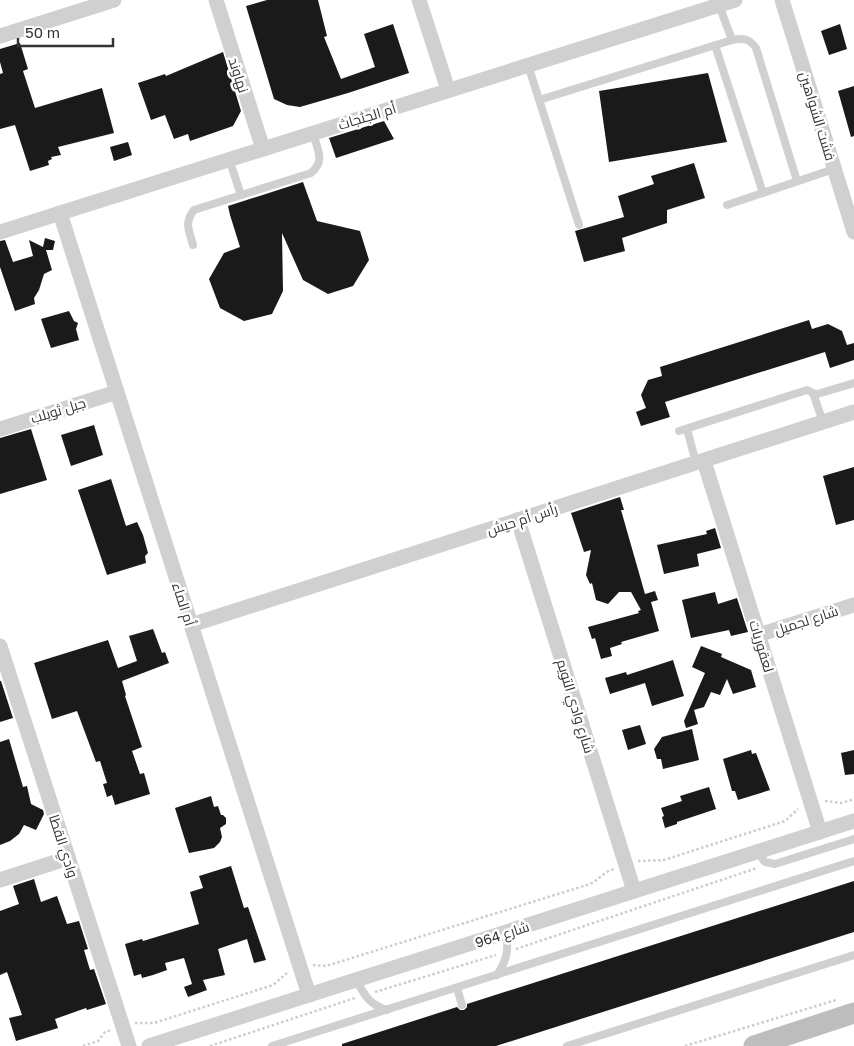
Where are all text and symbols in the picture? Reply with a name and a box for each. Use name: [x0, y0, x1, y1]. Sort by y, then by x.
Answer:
scale bar: [18, 15, 112, 47]
text: 50 m: [25, 23, 60, 41]
street label: نهاوند: [225, 55, 253, 95]
street label: فشت الشواهين: [796, 70, 840, 162]
street label: أم الجثجاث: [336, 99, 399, 135]
street label: جبل ثويلب: [29, 394, 87, 426]
street label: رأس أم حيش: [485, 500, 560, 540]
street label: أم الماء: [167, 580, 199, 629]
street label: شارع لجميل: [772, 602, 840, 639]
street label: لعقوريات: [746, 618, 778, 674]
street label: شارع وادي التويم: [550, 657, 598, 756]
street label: وادي القطا: [42, 812, 82, 881]
street label: شارع 964: [473, 917, 532, 952]

